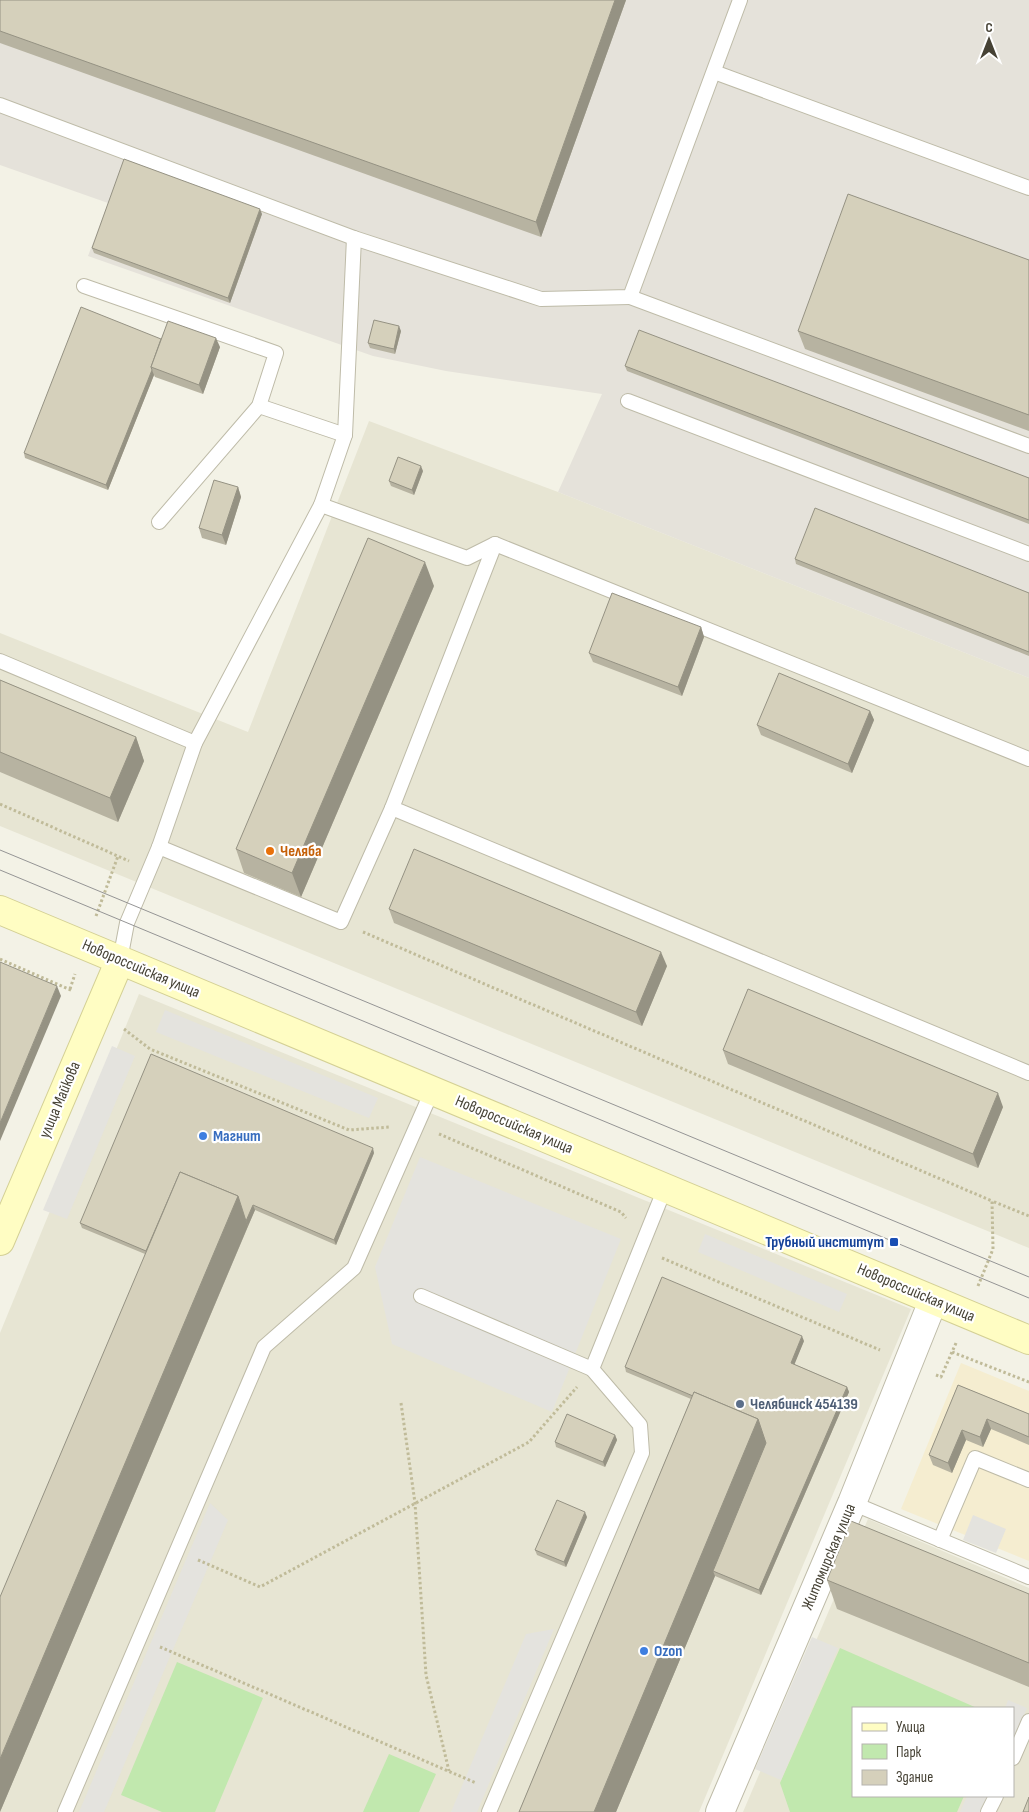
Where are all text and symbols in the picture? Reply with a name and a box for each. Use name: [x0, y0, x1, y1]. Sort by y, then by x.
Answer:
north arrow: [964, 15, 1014, 65]
text: С: [985, 19, 993, 36]
place label: Челяба: [280, 842, 322, 861]
marker: Челяба: [264, 845, 276, 857]
street label: Новороссийская улица: [79, 936, 203, 1002]
street label: улица Майкова: [35, 1059, 85, 1141]
street label: Новороссийская улица: [452, 1092, 576, 1158]
place label: Магнит: [213, 1127, 261, 1146]
marker: Магнит: [197, 1130, 209, 1142]
place label: Трубный институт: [765, 1233, 884, 1252]
marker: Трубный институт: [888, 1236, 900, 1248]
street label: Новороссийская улица: [854, 1260, 978, 1326]
place label: Челябинск 454139: [750, 1395, 858, 1414]
marker: Челябинск 454139: [734, 1398, 746, 1410]
street label: Житомирская улица: [798, 1501, 860, 1613]
place label: Ozon: [654, 1642, 682, 1661]
marker: Ozon: [638, 1645, 650, 1657]
legend: [852, 1707, 1014, 1797]
text: Улица: [896, 1718, 925, 1737]
text: Парк: [896, 1743, 922, 1762]
text: Здание: [896, 1768, 933, 1787]

